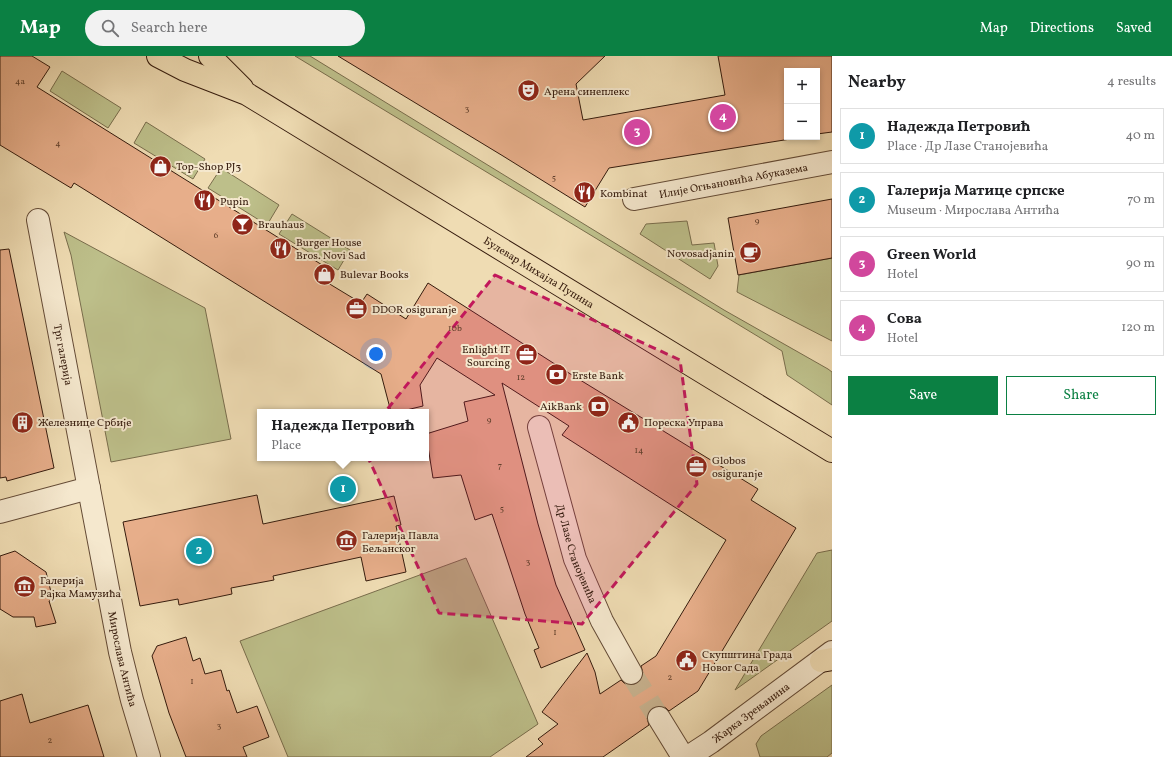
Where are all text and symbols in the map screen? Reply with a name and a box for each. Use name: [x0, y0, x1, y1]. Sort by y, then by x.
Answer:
search box: [85, 10, 365, 46]
text: Map: [20, 15, 61, 41]
icon: search: [99, 17, 121, 39]
text: Search here: [131, 18, 208, 39]
text: Map: [980, 19, 1008, 38]
text: Directions: [1030, 19, 1094, 38]
text: Saved: [1116, 19, 1152, 38]
map controls: [784, 68, 820, 140]
button: +: [784, 68, 820, 104]
text: Nearby: [848, 71, 906, 94]
text: 4 results: [1107, 73, 1156, 91]
house number: 4a: [15, 75, 25, 88]
theatre icon: Арена синеплекс: [516, 78, 542, 104]
place label: Арена синеплекс: [544, 85, 629, 100]
house number: 3: [465, 102, 470, 115]
pin: 4: [710, 102, 736, 132]
button: −: [784, 104, 820, 140]
pin: 3: [624, 117, 650, 147]
text: Надежда Петровић: [887, 117, 1031, 138]
text: 1: [859, 127, 865, 145]
text: 40 m: [1126, 127, 1155, 145]
house number: 4: [55, 137, 61, 150]
text: Place · Др Лазе Станојевића: [887, 138, 1048, 156]
shop icon: Top-Shop PJ3: [148, 153, 174, 179]
place label: Top-Shop PJ3: [176, 160, 241, 175]
street label: Илије Огњановића Абуказема: [658, 161, 810, 203]
house number: 5: [552, 171, 556, 184]
restaurant icon: Kombinat: [572, 180, 598, 206]
text: Галерија Матице српске: [887, 181, 1065, 202]
place label: Kombinat: [600, 187, 648, 202]
restaurant icon: Pupin: [192, 188, 218, 214]
text: 2: [859, 191, 865, 209]
text: 70 m: [1127, 191, 1155, 209]
place label: Pupin: [220, 195, 249, 210]
text: Museum · Мирослава Антића: [887, 202, 1060, 220]
bar icon: Brauhaus: [230, 211, 256, 237]
house number: 9: [755, 215, 760, 228]
place label: Brauhaus: [258, 218, 304, 233]
house number: 6: [214, 229, 219, 242]
street label: Булевар Михајла Пупина: [480, 234, 597, 313]
restaurant icon: Burger House Bros. Novi Sad: [268, 235, 294, 261]
place label: Burger House Bros. Novi Sad: [296, 236, 366, 264]
cafe icon: Novosadjanin: [737, 240, 763, 266]
text: Green World: [887, 245, 976, 266]
place label: Novosadjanin: [667, 247, 734, 262]
text: 3: [859, 255, 865, 273]
text: 90 m: [1126, 255, 1155, 273]
shop icon: Bulevar Books: [312, 261, 338, 287]
text: Hotel: [887, 266, 918, 284]
place label: Bulevar Books: [340, 268, 409, 283]
office icon: DDOR osiguranje: [344, 296, 370, 322]
place label: DDOR osiguranje: [372, 303, 457, 318]
text: Сова: [887, 309, 922, 330]
text: 4: [858, 319, 866, 337]
text: 120 m: [1121, 319, 1155, 337]
house number: 10b: [448, 322, 462, 335]
street label: Трг галерија: [49, 323, 75, 387]
text: Hotel: [887, 330, 918, 348]
office icon: Enlight IT Sourcing: [513, 342, 539, 368]
place label: Enlight IT Sourcing: [462, 343, 511, 371]
your location: [366, 344, 386, 364]
bank icon: Erste Bank: [544, 362, 570, 388]
place label: Erste Bank: [572, 369, 624, 384]
house number: 12: [517, 371, 525, 384]
button: Save: [848, 376, 998, 415]
button: Share: [1006, 376, 1156, 415]
bank icon: AikBank: [585, 393, 611, 419]
place label: AikBank: [540, 400, 582, 415]
building icon: Железнице Србије: [9, 409, 35, 435]
popup: [257, 409, 429, 461]
public building icon: Пореска Управа: [615, 409, 641, 435]
house number: 9: [487, 414, 492, 427]
place label: Железнице Србије: [38, 416, 131, 431]
text: Надежда Петровић: [271, 416, 415, 437]
place label: Пореска Управа: [644, 416, 724, 431]
text: Place: [271, 437, 301, 455]
house number: 14: [635, 444, 643, 457]
office icon: Globos osiguranje: [683, 453, 709, 479]
place label: Globos osiguranje: [712, 454, 763, 482]
house number: 7: [498, 459, 502, 472]
pin: 1: [330, 474, 356, 504]
house number: 5: [500, 502, 504, 515]
street label: Др Лазе Станојевића: [551, 502, 600, 607]
museum icon: Галерија Павла Бељанског: [333, 528, 359, 554]
place label: Галерија Павла Бељанског: [362, 529, 439, 557]
pin: 2: [186, 536, 212, 566]
house number: 3: [526, 555, 531, 568]
museum icon: Галерија Рајка Мамузића: [12, 573, 38, 599]
place label: Галерија Рајка Мамузића: [40, 574, 122, 602]
street label: Мирослава Антића: [103, 610, 140, 709]
house number: 1: [553, 626, 557, 639]
public building icon: Скупштина Града Новог Сада: [673, 647, 699, 673]
place label: Скупштина Града Новог Сада: [702, 648, 793, 676]
house number: 2: [668, 671, 673, 684]
house number: 1: [190, 675, 194, 688]
street label: Жарка Зрењанина: [710, 680, 794, 747]
house number: 3: [217, 719, 222, 732]
house number: 2: [48, 734, 53, 747]

